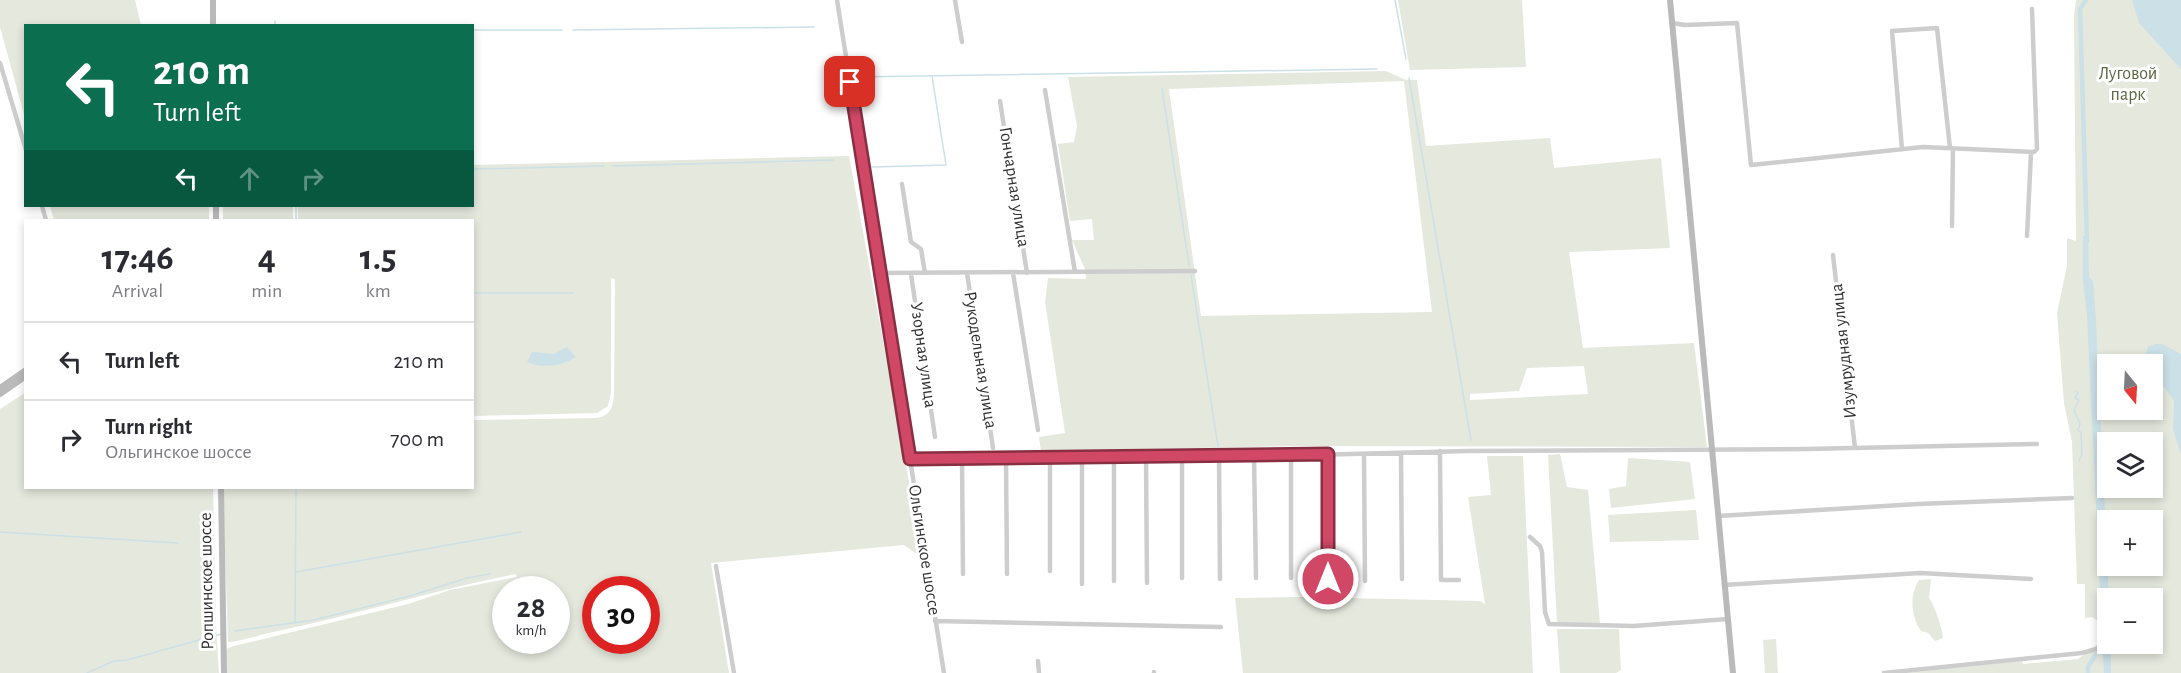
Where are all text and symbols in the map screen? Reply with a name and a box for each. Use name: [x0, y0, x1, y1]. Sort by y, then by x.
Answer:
icon: left: [54, 48, 132, 126]
text: 210 m: [153, 50, 250, 92]
pin: [824, 56, 875, 107]
icon: arrive: [833, 65, 866, 98]
park label: Луговой парк: [2099, 65, 2157, 104]
text: Turn left: [153, 99, 241, 126]
street label: Гончарная улица: [996, 126, 1032, 248]
icon: left: [170, 162, 203, 195]
icon: ahead: [233, 162, 266, 195]
icon: right: [296, 162, 329, 195]
text: 17:46: [101, 240, 174, 276]
text: 4: [258, 240, 276, 276]
text: 1.5: [360, 240, 397, 276]
text: Arrival: [112, 281, 163, 301]
text: min: [251, 281, 282, 301]
text: km: [366, 281, 391, 301]
street label: Изумрудная улица: [1828, 283, 1860, 419]
street label: Рукодельная улица: [960, 290, 1000, 430]
street label: Узорная улица: [907, 301, 939, 409]
icon: left: [54, 345, 87, 378]
text: Turn left: [105, 350, 179, 372]
text: 210 m: [394, 350, 444, 372]
north arrow: [2097, 354, 2163, 420]
map controls: [2097, 354, 2163, 654]
text: Turn right: [105, 416, 192, 438]
icon: right: [54, 423, 87, 456]
text: 700 m: [390, 428, 444, 450]
button: layers: [2097, 432, 2163, 498]
text: Ольгинское шоссе: [105, 442, 252, 462]
street label: Ольгинское шоссе: [905, 483, 943, 617]
button: +: [2097, 510, 2163, 576]
street label: Ропшинское шоссе: [197, 512, 217, 650]
position arrow: [1296, 547, 1360, 611]
speed limit sign: 30: [582, 576, 660, 654]
button: −: [2097, 588, 2163, 654]
text: 28: [517, 593, 545, 623]
text: km/h: [516, 623, 546, 638]

